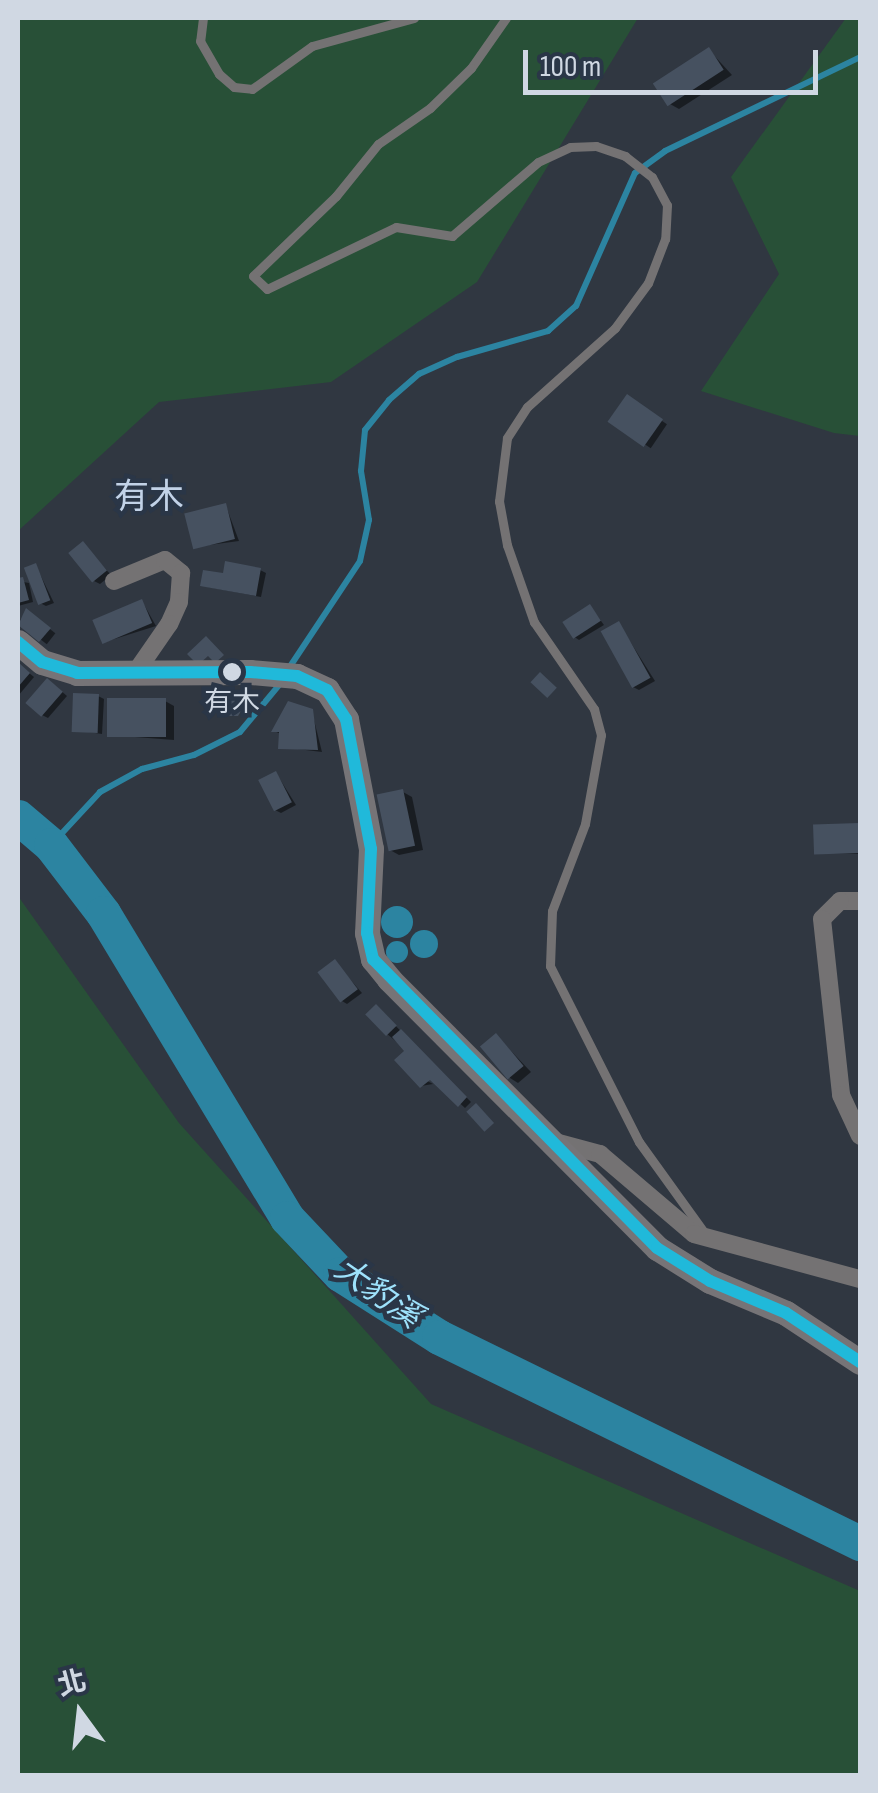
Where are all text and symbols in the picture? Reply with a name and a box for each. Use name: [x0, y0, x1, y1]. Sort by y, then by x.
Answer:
scale bar: [528, 30, 823, 92]
text: 100 m: [540, 49, 601, 85]
district label: 有木: [114, 477, 184, 519]
marker: 有木: [222, 662, 242, 682]
place label: 有木: [204, 686, 260, 720]
water label: 大豹溪: [327, 1251, 427, 1337]
north arrow: [30, 1663, 130, 1763]
text: 北: [54, 1664, 90, 1703]

